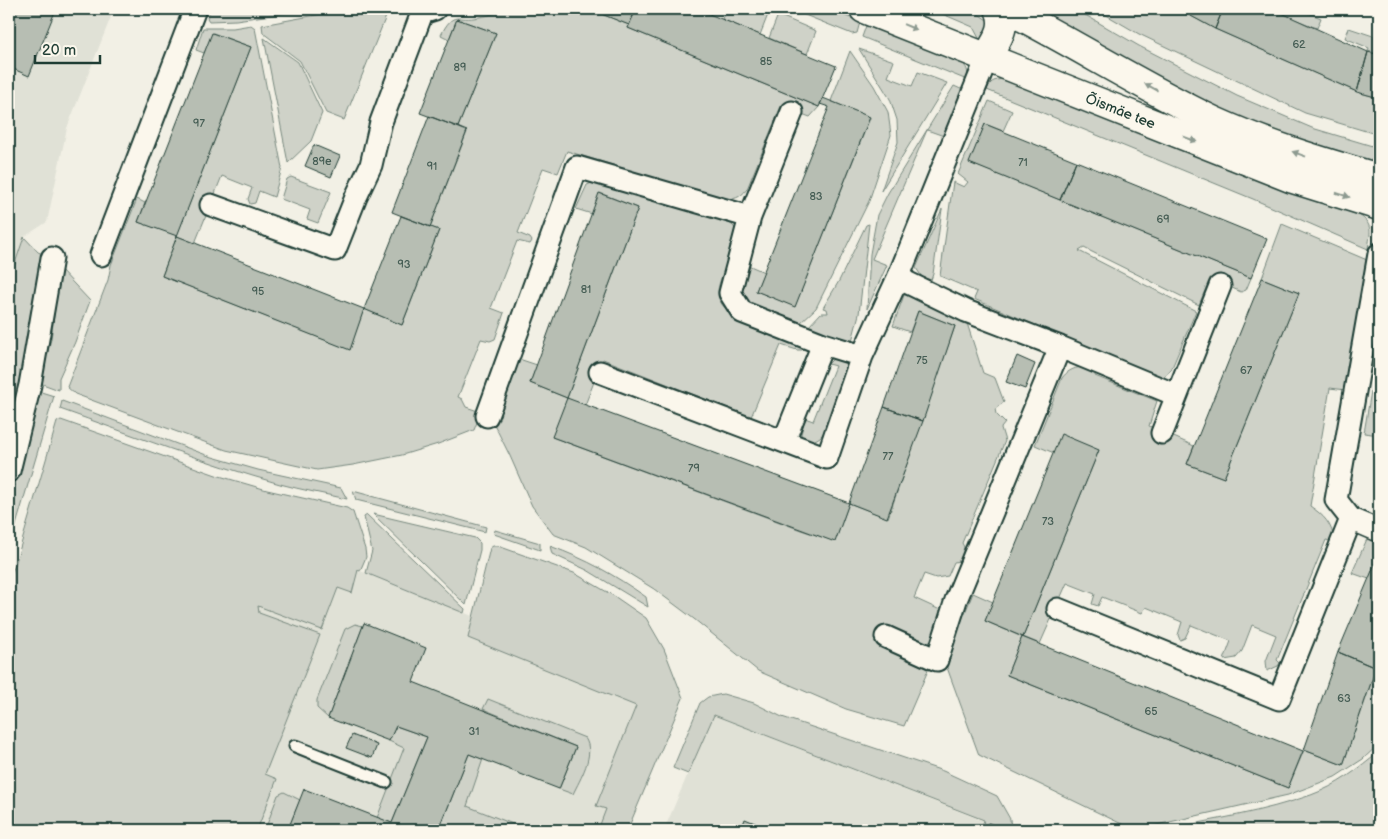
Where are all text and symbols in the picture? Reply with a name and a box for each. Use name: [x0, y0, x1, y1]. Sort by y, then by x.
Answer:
one-way arrow: [902, 24, 917, 31]
scale bar: [35, 32, 100, 64]
house number: 62: [1292, 38, 1306, 51]
text: 20 m: [42, 41, 76, 60]
house number: 85: [760, 55, 772, 68]
house number: 89: [454, 61, 466, 74]
one-way arrow: [1144, 83, 1158, 92]
street label: Õismäe tee: [1083, 87, 1158, 132]
house number: 97: [193, 117, 205, 130]
one-way arrow: [1183, 136, 1198, 143]
one-way arrow: [1291, 150, 1306, 158]
house number: 89e: [312, 155, 332, 168]
house number: 71: [1018, 156, 1028, 169]
house number: 91: [427, 160, 437, 173]
house number: 83: [809, 190, 823, 203]
one-way arrow: [1336, 191, 1351, 199]
house number: 69: [1156, 213, 1170, 226]
house number: 93: [397, 258, 411, 271]
house number: 81: [581, 283, 591, 296]
house number: 95: [252, 285, 264, 298]
house number: 75: [916, 354, 928, 367]
house number: 67: [1240, 364, 1253, 377]
house number: 77: [883, 450, 894, 463]
house number: 79: [688, 462, 700, 475]
house number: 73: [1042, 515, 1054, 528]
house number: 63: [1337, 692, 1351, 705]
house number: 65: [1144, 705, 1158, 718]
house number: 31: [468, 725, 480, 738]

